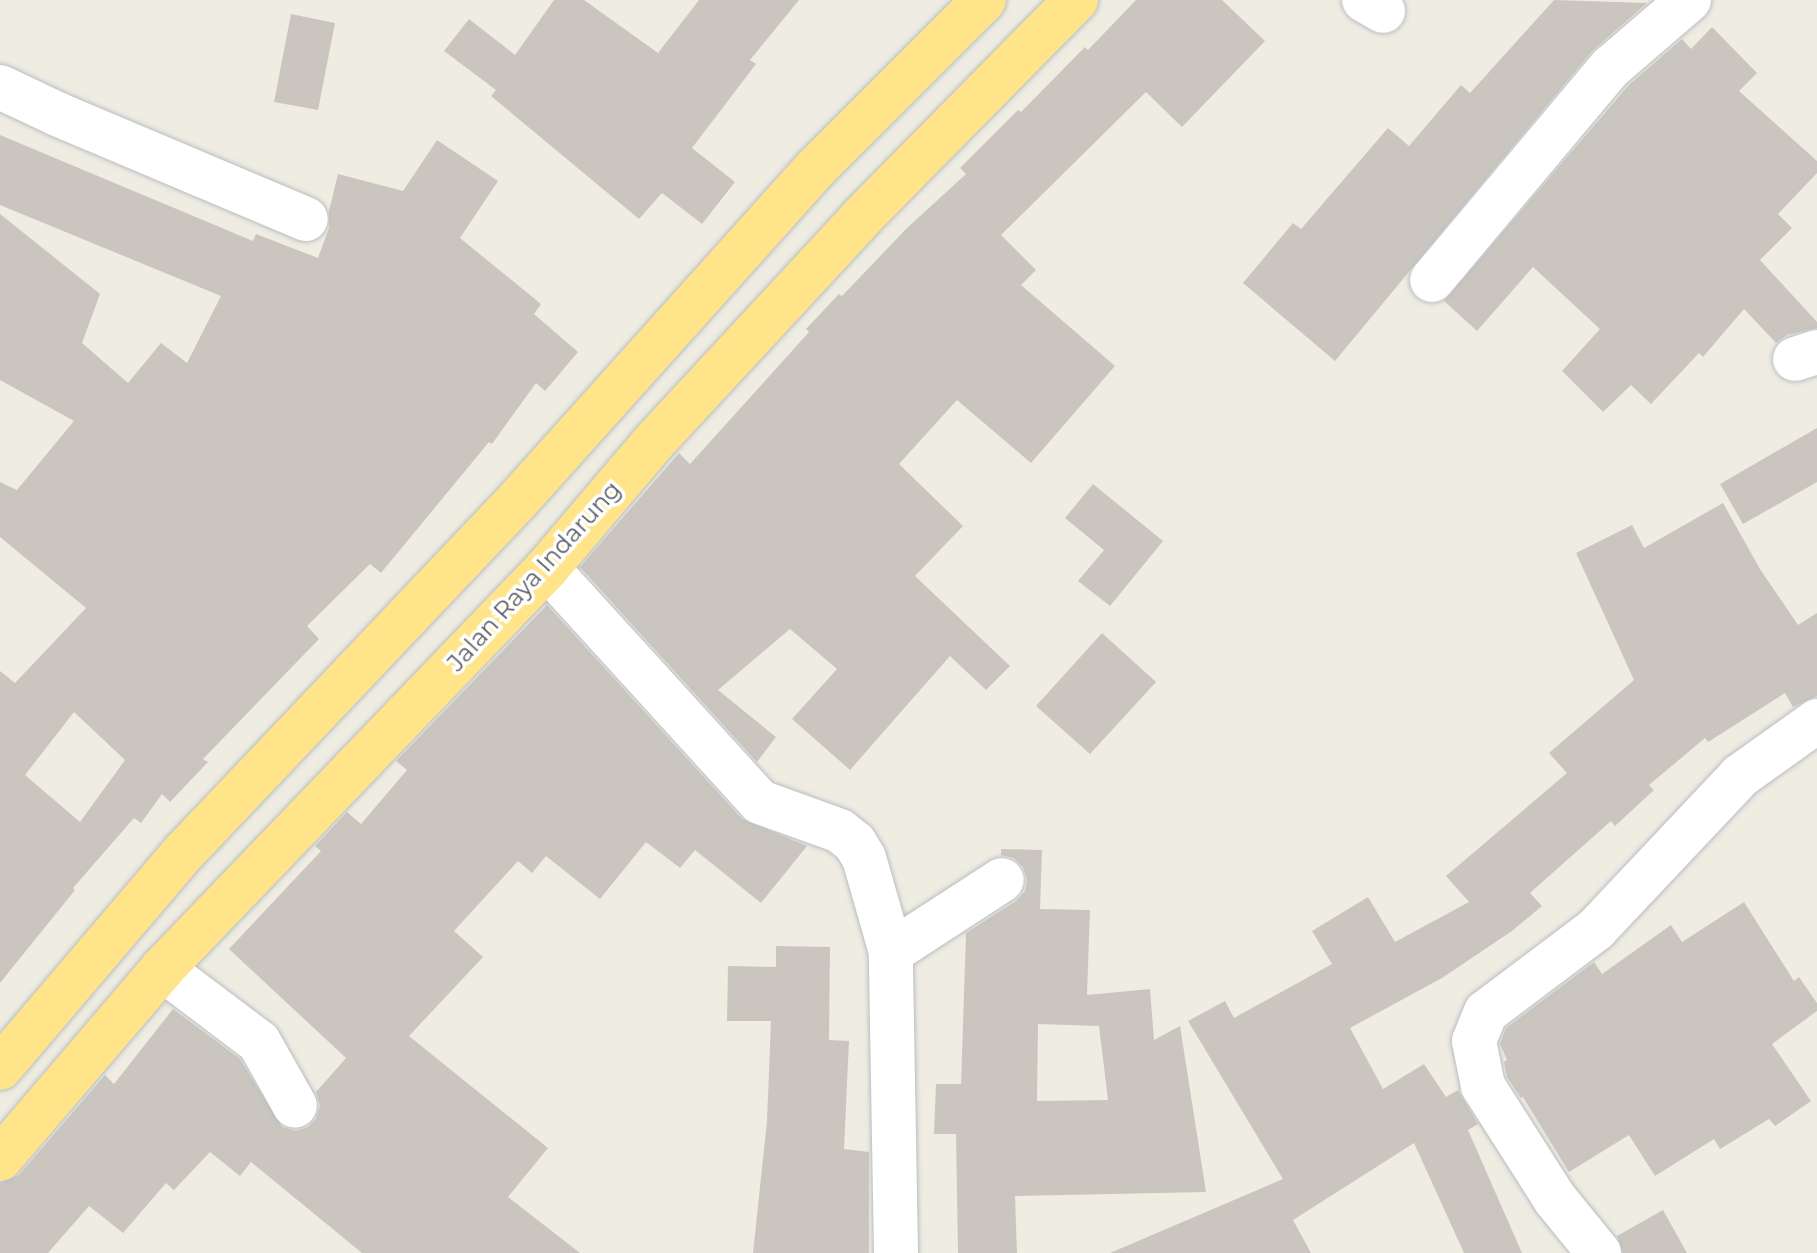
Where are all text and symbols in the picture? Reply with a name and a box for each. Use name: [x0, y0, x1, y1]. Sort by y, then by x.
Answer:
street label: Jalan Raya Indarung: [441, 475, 627, 677]

